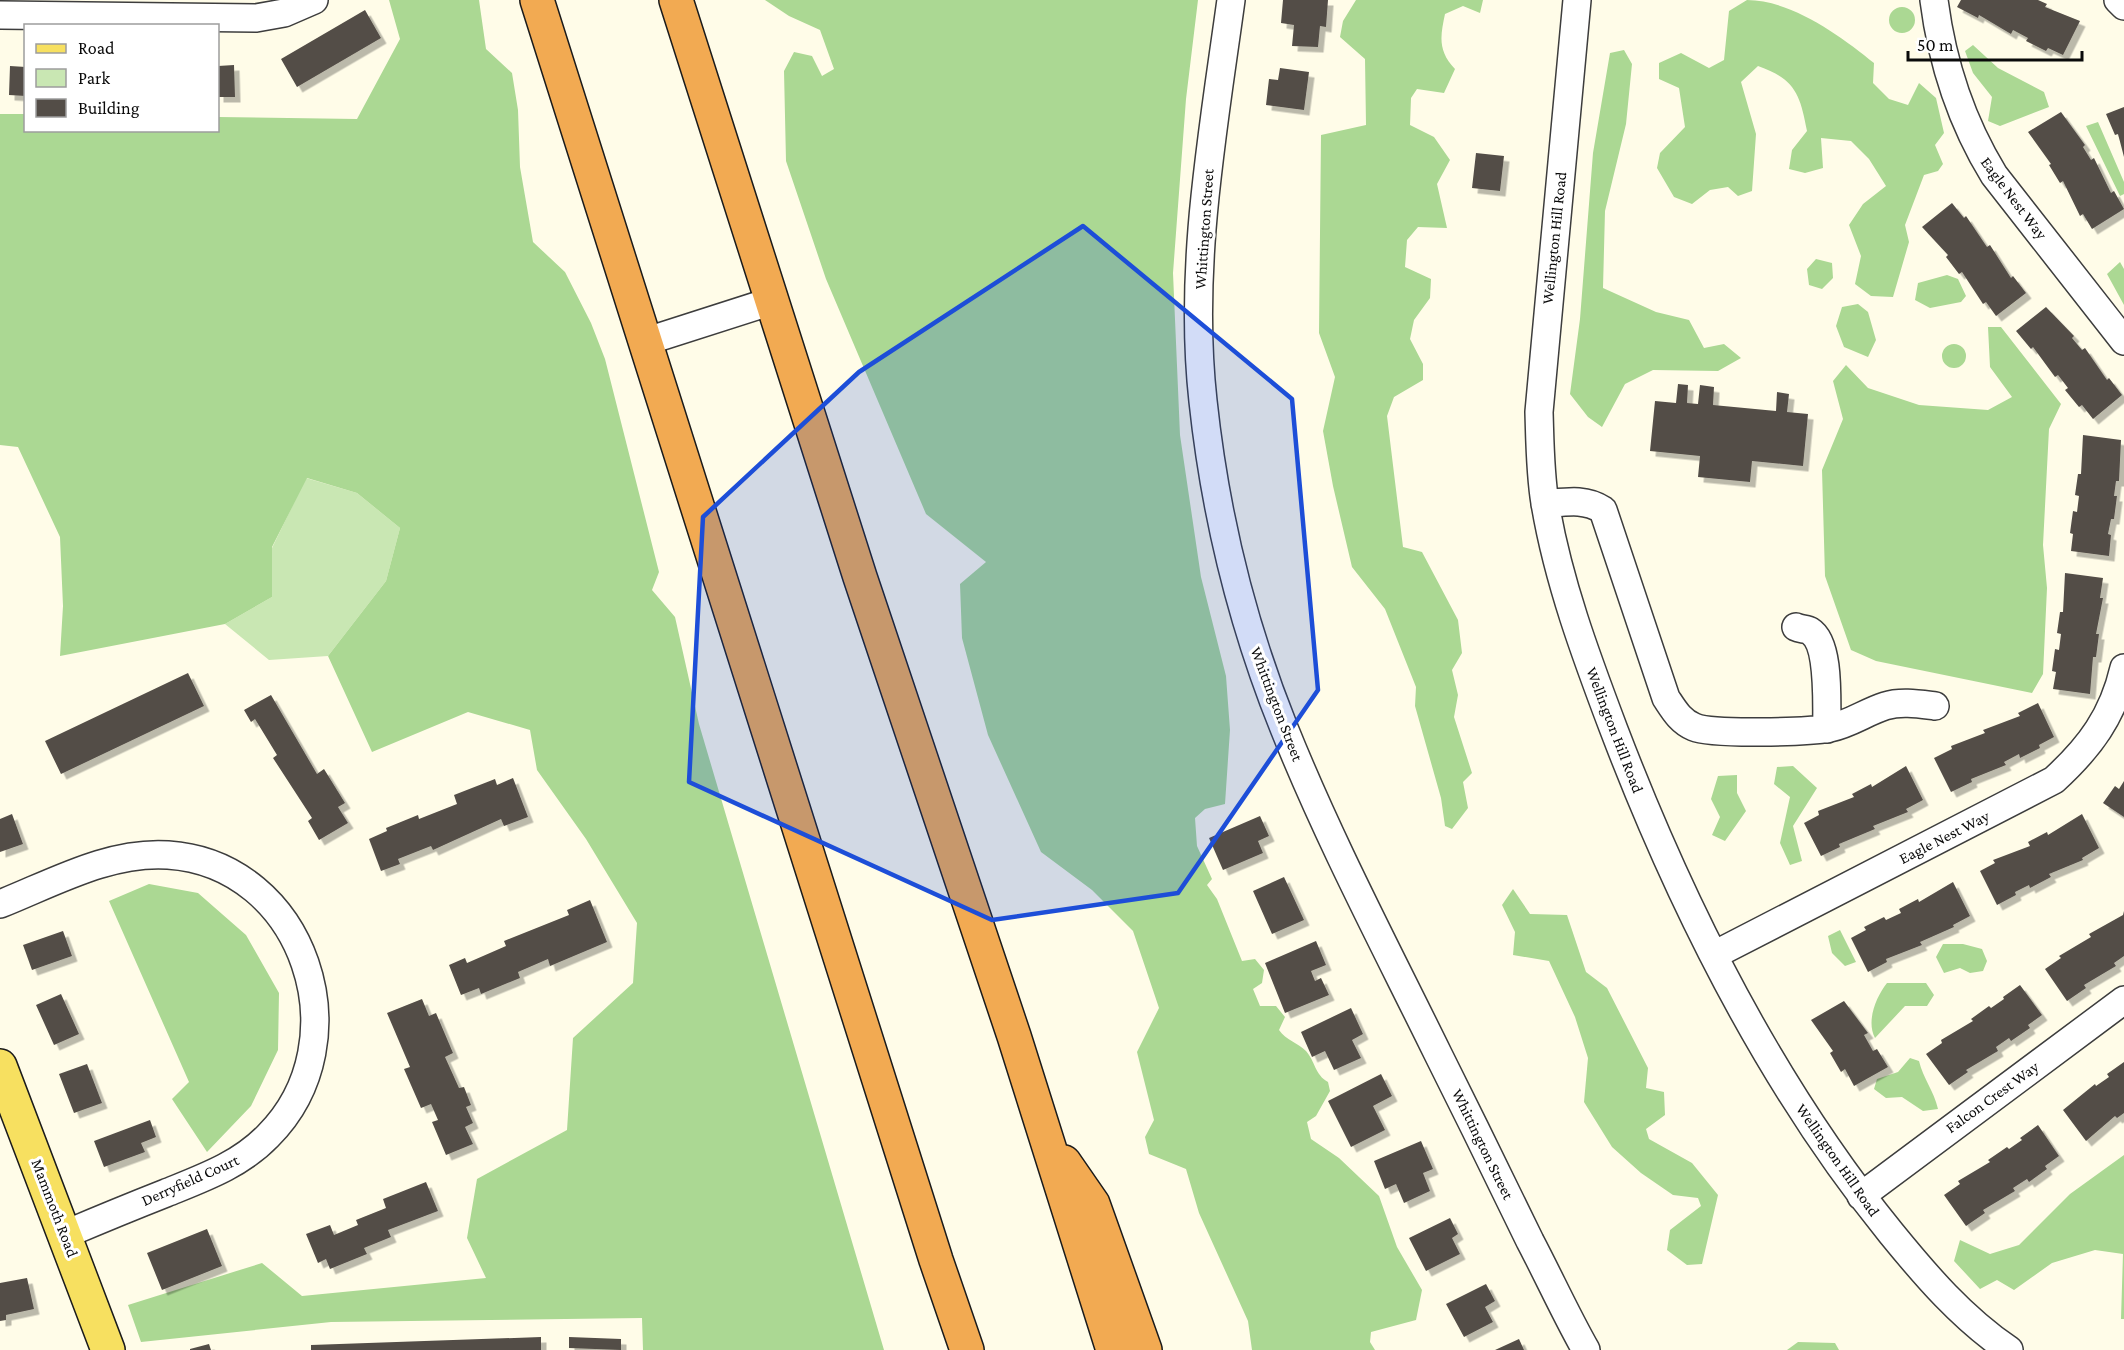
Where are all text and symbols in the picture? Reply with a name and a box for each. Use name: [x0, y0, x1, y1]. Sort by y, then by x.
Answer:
legend: [24, 24, 219, 132]
scale bar: [1908, 24, 2082, 62]
text: 50 m: [1917, 35, 1954, 55]
text: Road: [78, 38, 115, 58]
text: Park: [78, 68, 110, 88]
text: Building: [78, 98, 140, 118]
street label: Eagle Nest Way: [1977, 153, 2051, 244]
street label: Whittington Street: [1191, 167, 1218, 290]
street label: Wellington Hill Road: [1539, 170, 1570, 305]
street label: Whittington Street: [1246, 645, 1307, 764]
street label: Wellington Hill Road: [1582, 665, 1647, 796]
street label: Eagle Nest Way: [1896, 807, 1993, 868]
street label: Falcon Crest Way: [1942, 1057, 2043, 1137]
street label: Whittington Street: [1448, 1086, 1517, 1203]
street label: Wellington Hill Road: [1792, 1101, 1883, 1220]
street label: Derryfield Court: [139, 1151, 242, 1210]
street label: Mammoth Road: [28, 1157, 82, 1260]

